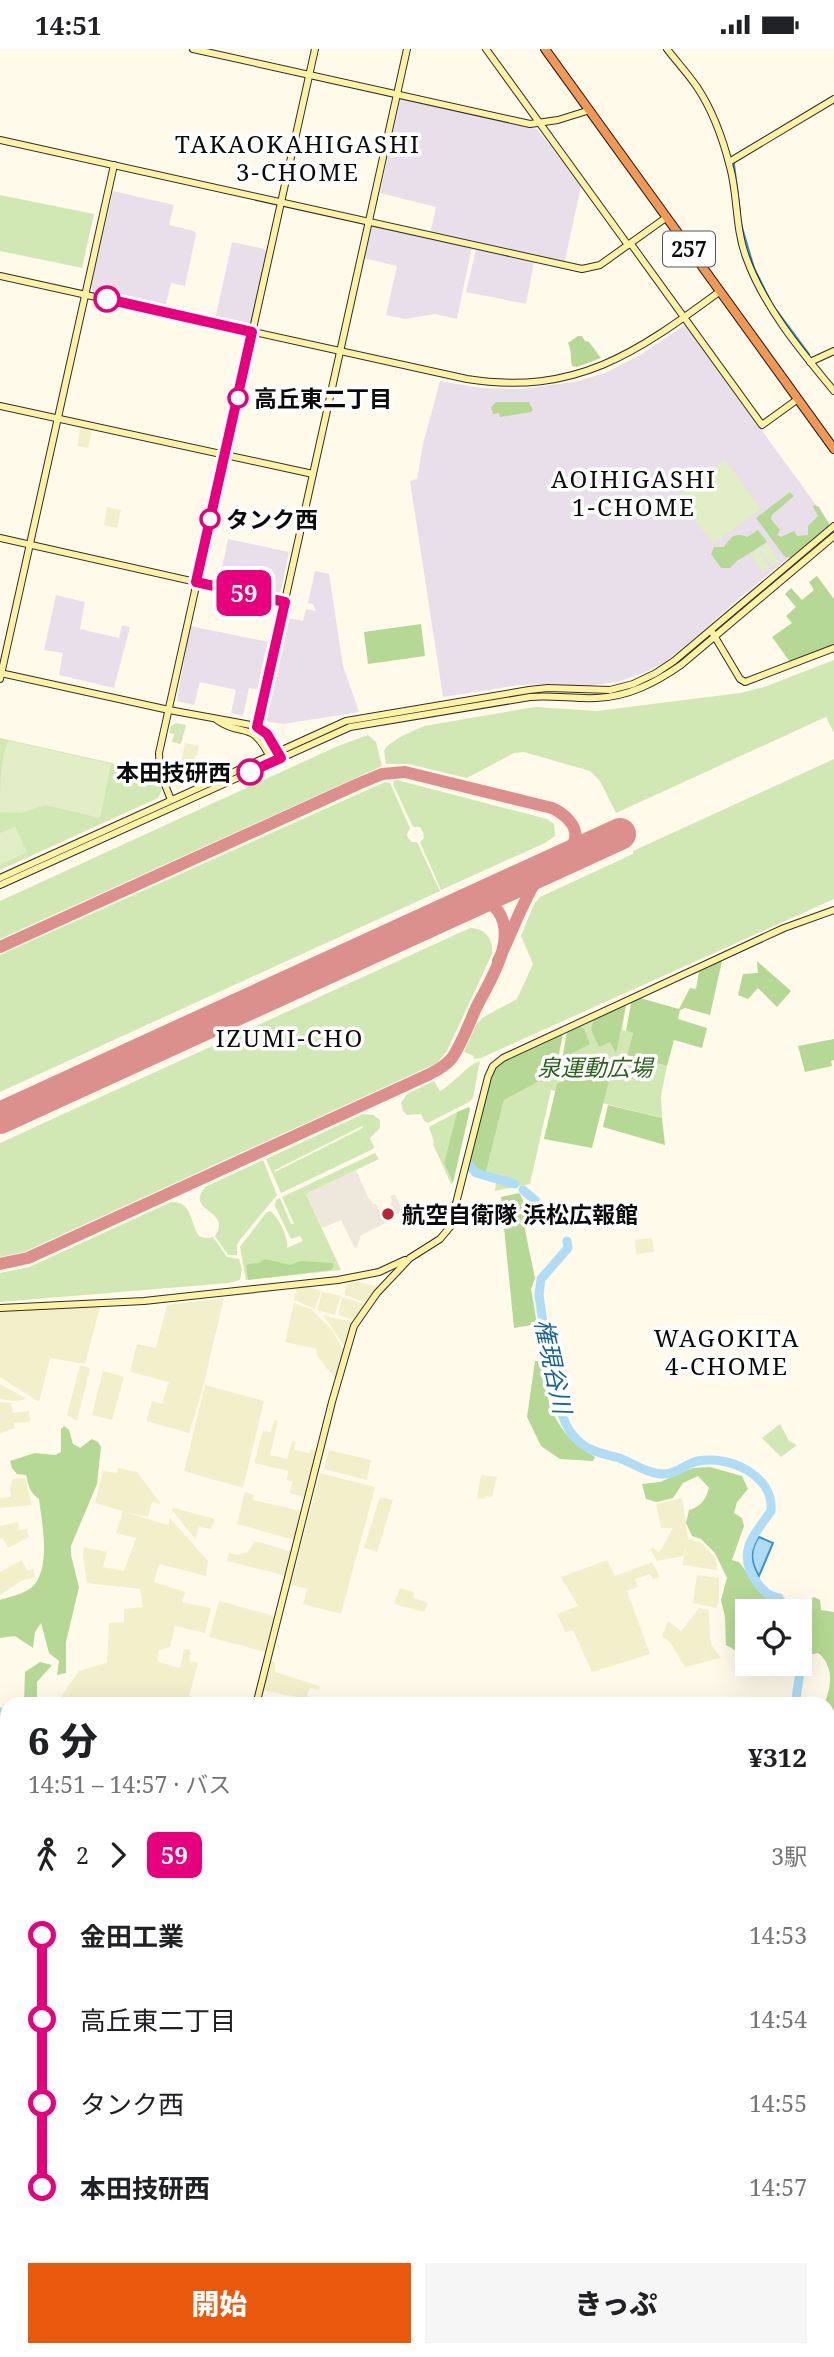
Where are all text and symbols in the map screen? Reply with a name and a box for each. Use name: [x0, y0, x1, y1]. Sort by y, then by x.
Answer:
text: 14:51: [35, 7, 102, 43]
district label: TAKAOKAHIGASHI 3-CHOME: [175, 127, 421, 188]
road number: 257: [663, 231, 715, 267]
unlabelled marker: [94, 286, 120, 312]
place label: 高丘東二丁目: [254, 382, 392, 414]
marker: 高丘東二丁目: [228, 388, 248, 408]
district label: AOIHIGASHI 1-CHOME: [551, 462, 717, 523]
place label: タンク西: [226, 503, 318, 535]
marker: タンク西: [200, 509, 220, 529]
line badge: 59: [212, 570, 276, 616]
text: 59: [230, 576, 258, 609]
place label: 本田技研西: [116, 756, 231, 788]
marker: 本田技研西: [237, 759, 263, 785]
district label: IZUMI-CHO: [216, 1021, 364, 1054]
park label: 泉運動広場: [538, 1051, 656, 1083]
place label: 航空自衛隊 浜松広報館: [402, 1198, 638, 1230]
marker: 航空自衛隊 浜松広報館: [380, 1206, 396, 1222]
water label: 権現谷川: [528, 1316, 581, 1419]
district label: WAGOKITA 4-CHOME: [654, 1321, 800, 1382]
map controls: [735, 1599, 812, 1676]
button: locate: [735, 1599, 812, 1676]
text: 6 分: [28, 1714, 97, 1766]
text: ¥312: [748, 1739, 807, 1775]
text: 14:51 – 14:57 · バス: [28, 1768, 231, 1800]
icon: walk: [28, 1836, 66, 1874]
icon: forward: [99, 1836, 137, 1874]
text: 59: [161, 1838, 188, 1871]
text: 2: [76, 1839, 89, 1871]
text: 3駅: [771, 1840, 807, 1872]
text: 金田工業: [80, 1918, 184, 1954]
text: 14:53: [749, 1919, 807, 1951]
text: 高丘東二丁目: [80, 2002, 236, 2038]
text: 14:54: [749, 2003, 807, 2035]
text: タンク西: [80, 2086, 184, 2122]
text: 14:55: [749, 2087, 807, 2119]
text: 本田技研西: [80, 2170, 210, 2206]
text: 14:57: [749, 2171, 807, 2203]
button: 開始: [28, 2263, 411, 2343]
button: きっぷ: [425, 2263, 807, 2343]

